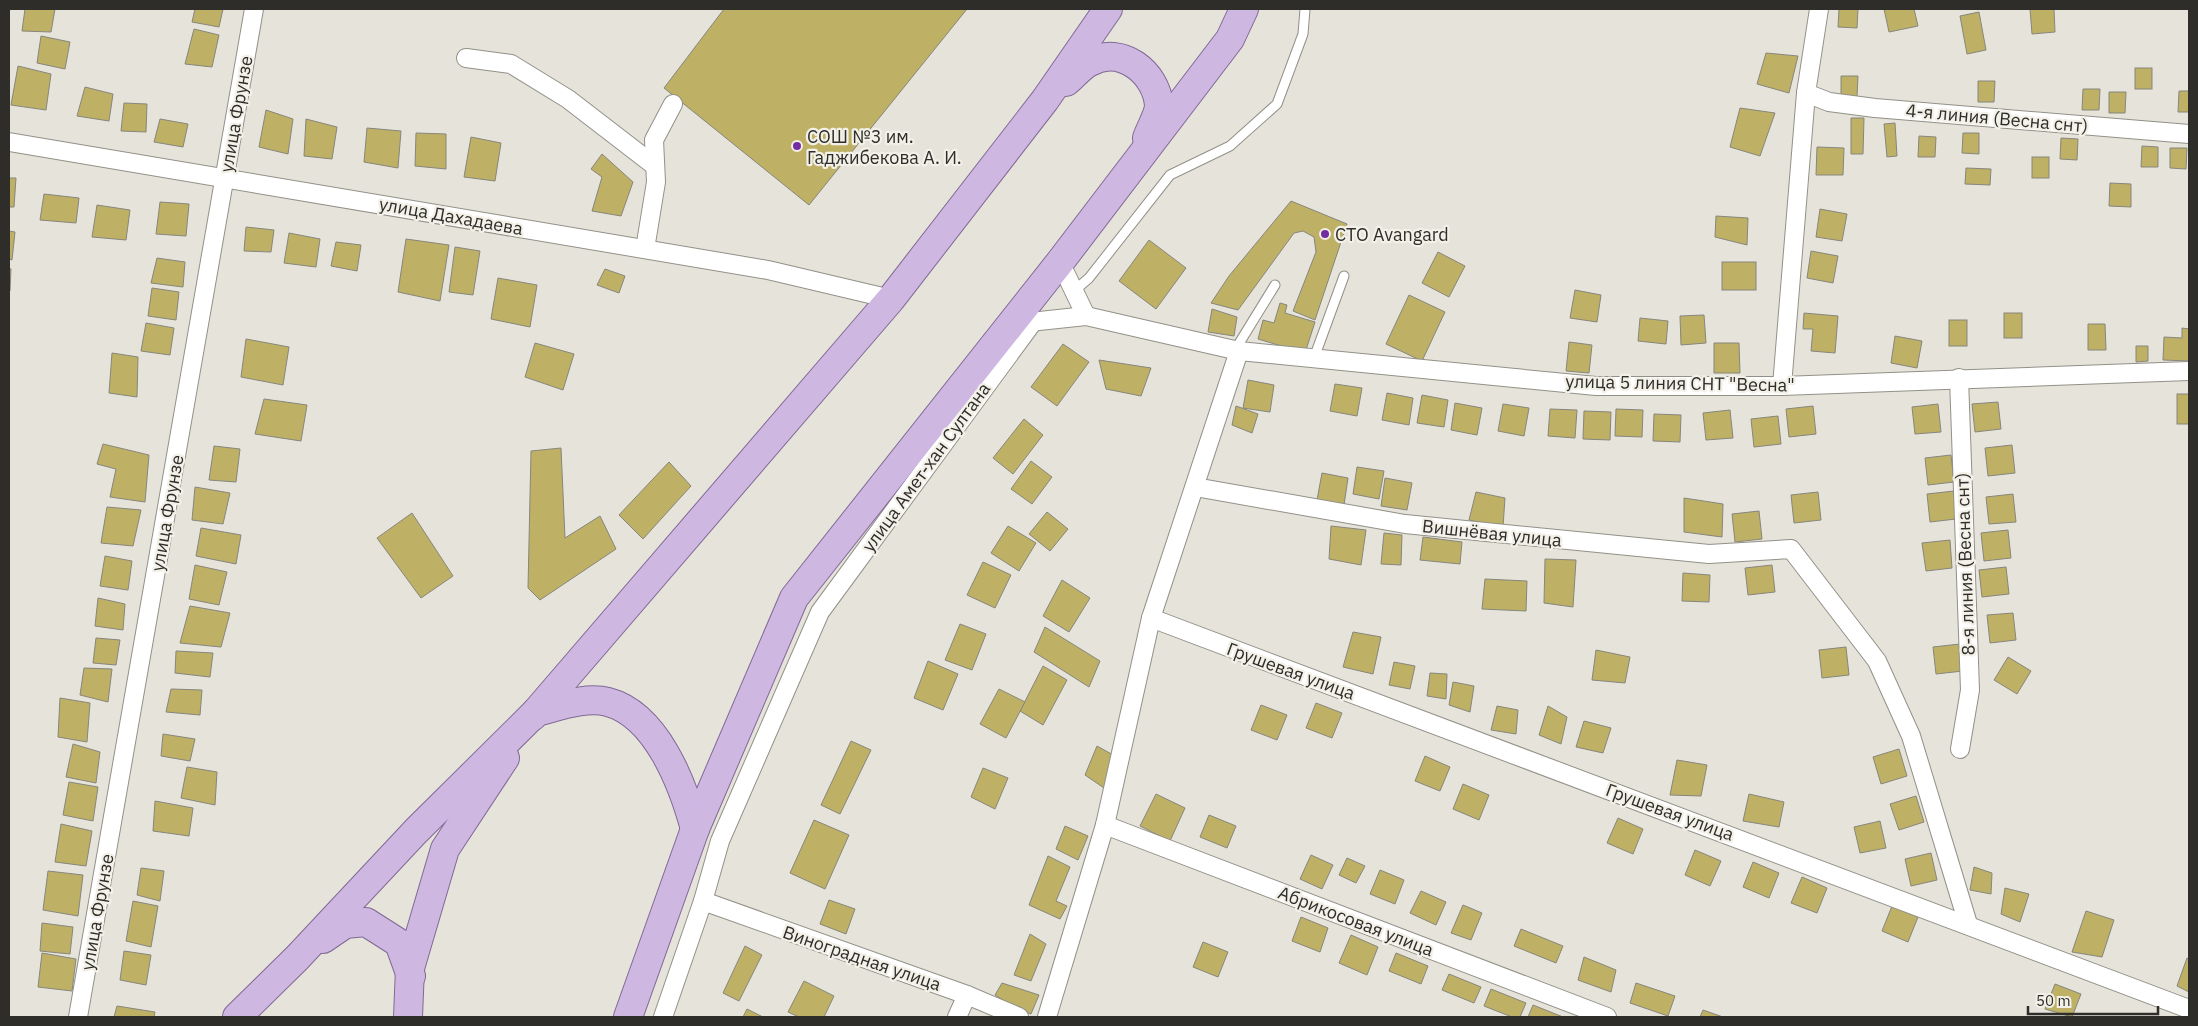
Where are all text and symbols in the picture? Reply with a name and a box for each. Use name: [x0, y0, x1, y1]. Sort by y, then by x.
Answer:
street label: улица Фрунзе: [214, 54, 258, 174]
street label: 4-я линия (Весна снт): [1905, 99, 2089, 137]
place label: СОШ №3 им. Гаджибекова А. И.: [807, 125, 962, 169]
marker: СОШ №3 им. Гаджибекова А. И.: [791, 140, 803, 152]
street label: улица Дахадаева: [377, 192, 525, 240]
place label: СТО Avangard: [1335, 223, 1449, 246]
marker: СТО Avangard: [1319, 228, 1331, 240]
street label: улица 5 линия СНТ "Весна": [1565, 370, 1795, 396]
street label: улица Амет-хан Султана: [857, 377, 995, 556]
street label: улица Фрунзе: [145, 453, 189, 573]
street label: 8-я линия (Весна снт): [1950, 472, 1980, 656]
street label: Вишнёвая улица: [1421, 514, 1563, 552]
street label: Грушевая улица: [1224, 637, 1359, 705]
street label: Грушевая улица: [1603, 778, 1738, 846]
street label: улица Фрунзе: [75, 852, 119, 972]
street label: Абрикосовая улица: [1275, 881, 1437, 961]
street label: Виноградная улица: [780, 920, 945, 996]
scale bar: [2028, 984, 2158, 1016]
text: 50 m: [2036, 991, 2071, 1010]

